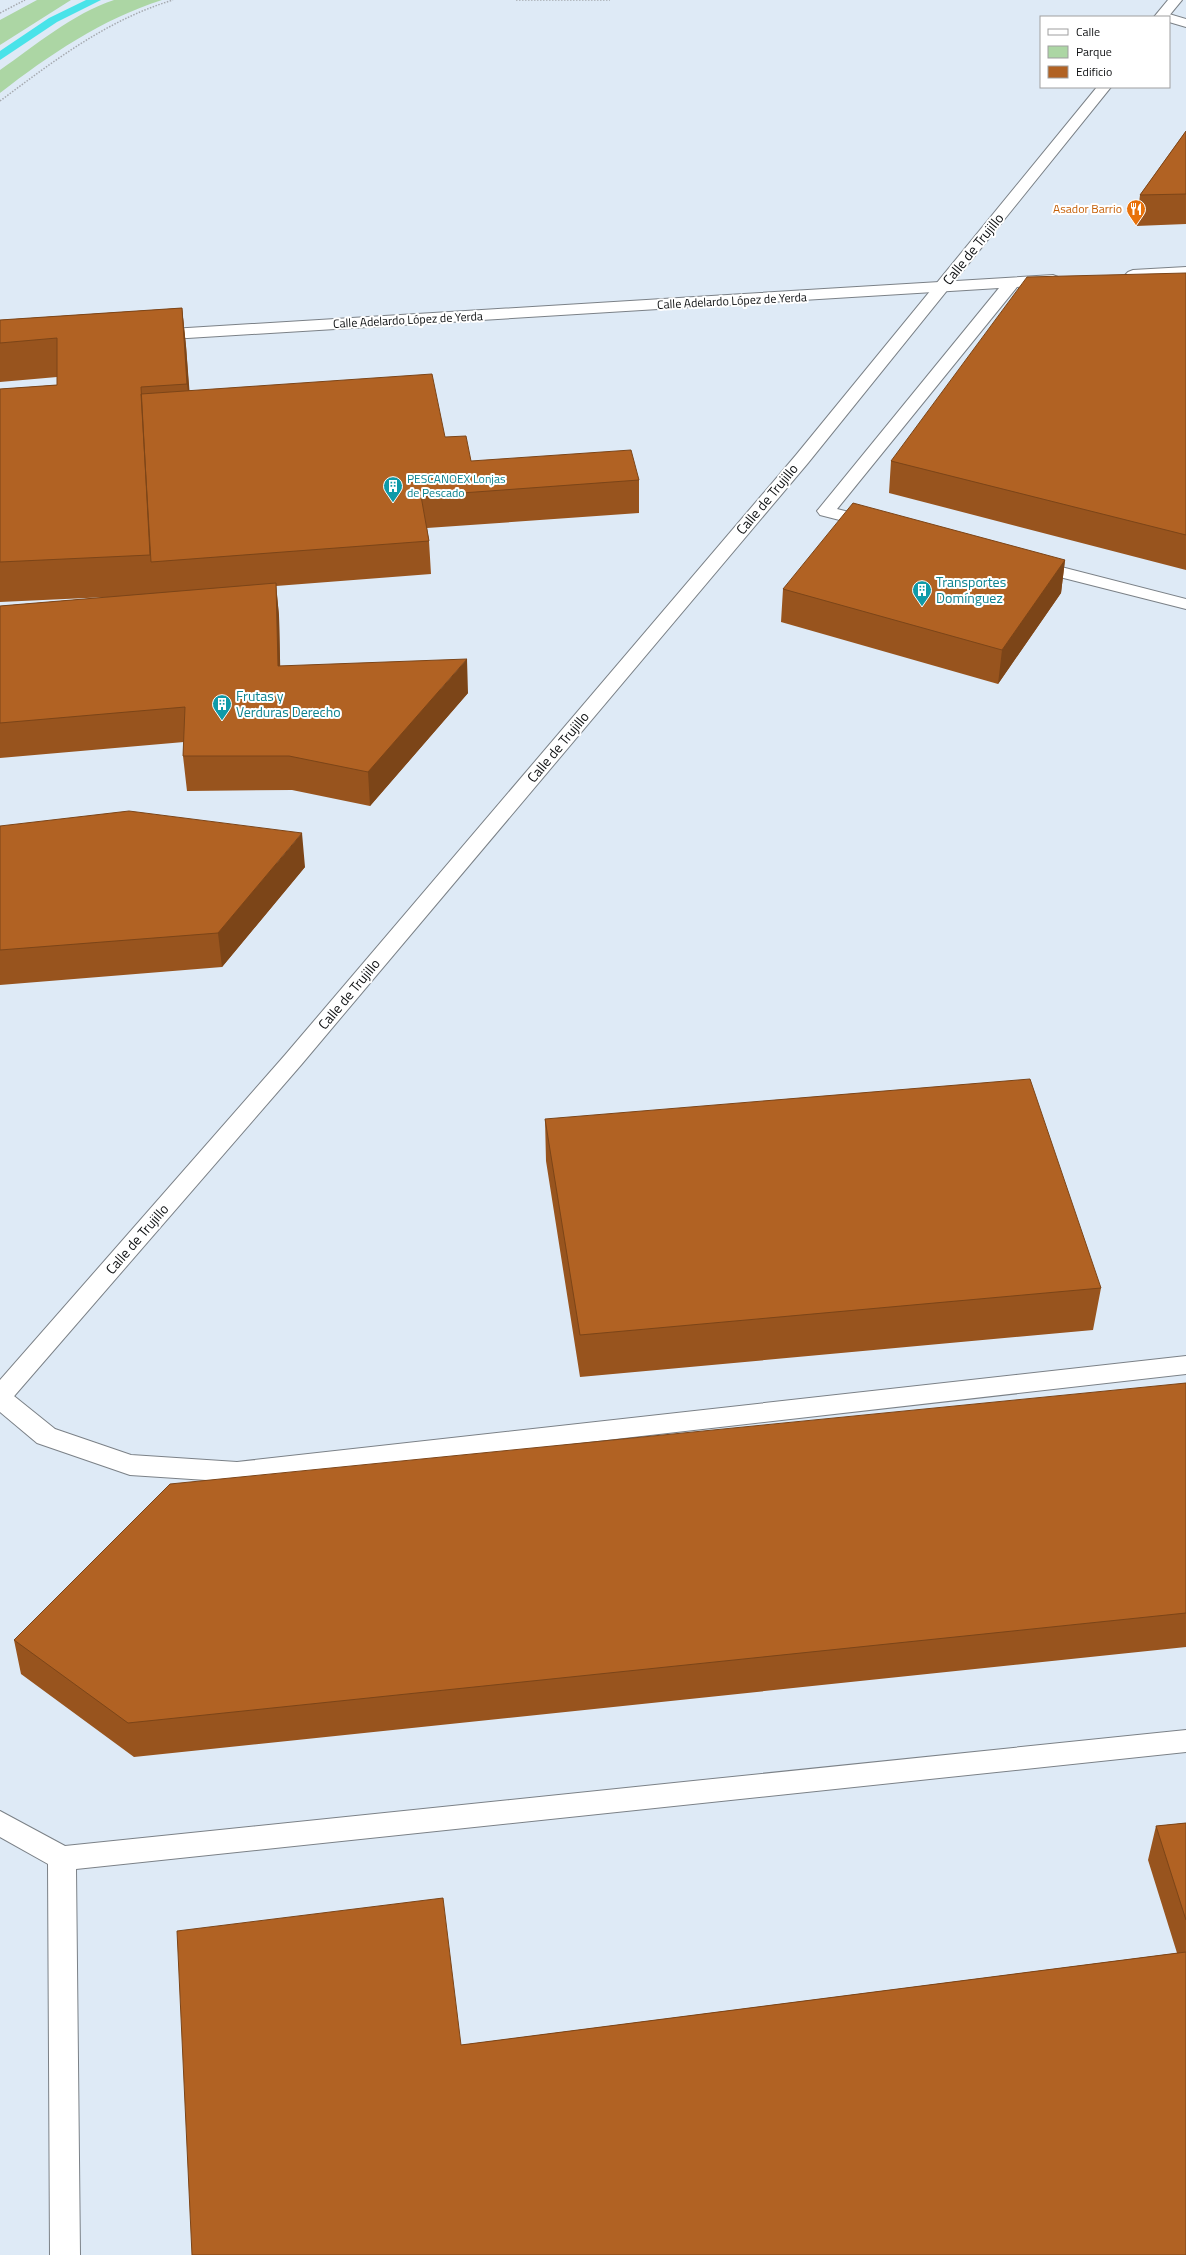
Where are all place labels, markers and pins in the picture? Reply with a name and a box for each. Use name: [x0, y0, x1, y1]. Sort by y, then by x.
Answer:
restaurant icon: Asador Barrio: [1125, 198, 1147, 226]
place label: Asador Barrio: [1053, 199, 1122, 218]
place label: PESCANOEX Lonjas de Pescado: [407, 469, 506, 502]
building icon: PESCANOEX Lonjas de Pescado: [382, 475, 404, 503]
place label: Transportes Domínguez: [936, 571, 1006, 608]
building icon: Transportes Domínguez: [911, 579, 933, 607]
place label: Frutas y Verduras Derecho: [236, 685, 341, 722]
building icon: Frutas y Verduras Derecho: [211, 693, 233, 721]

